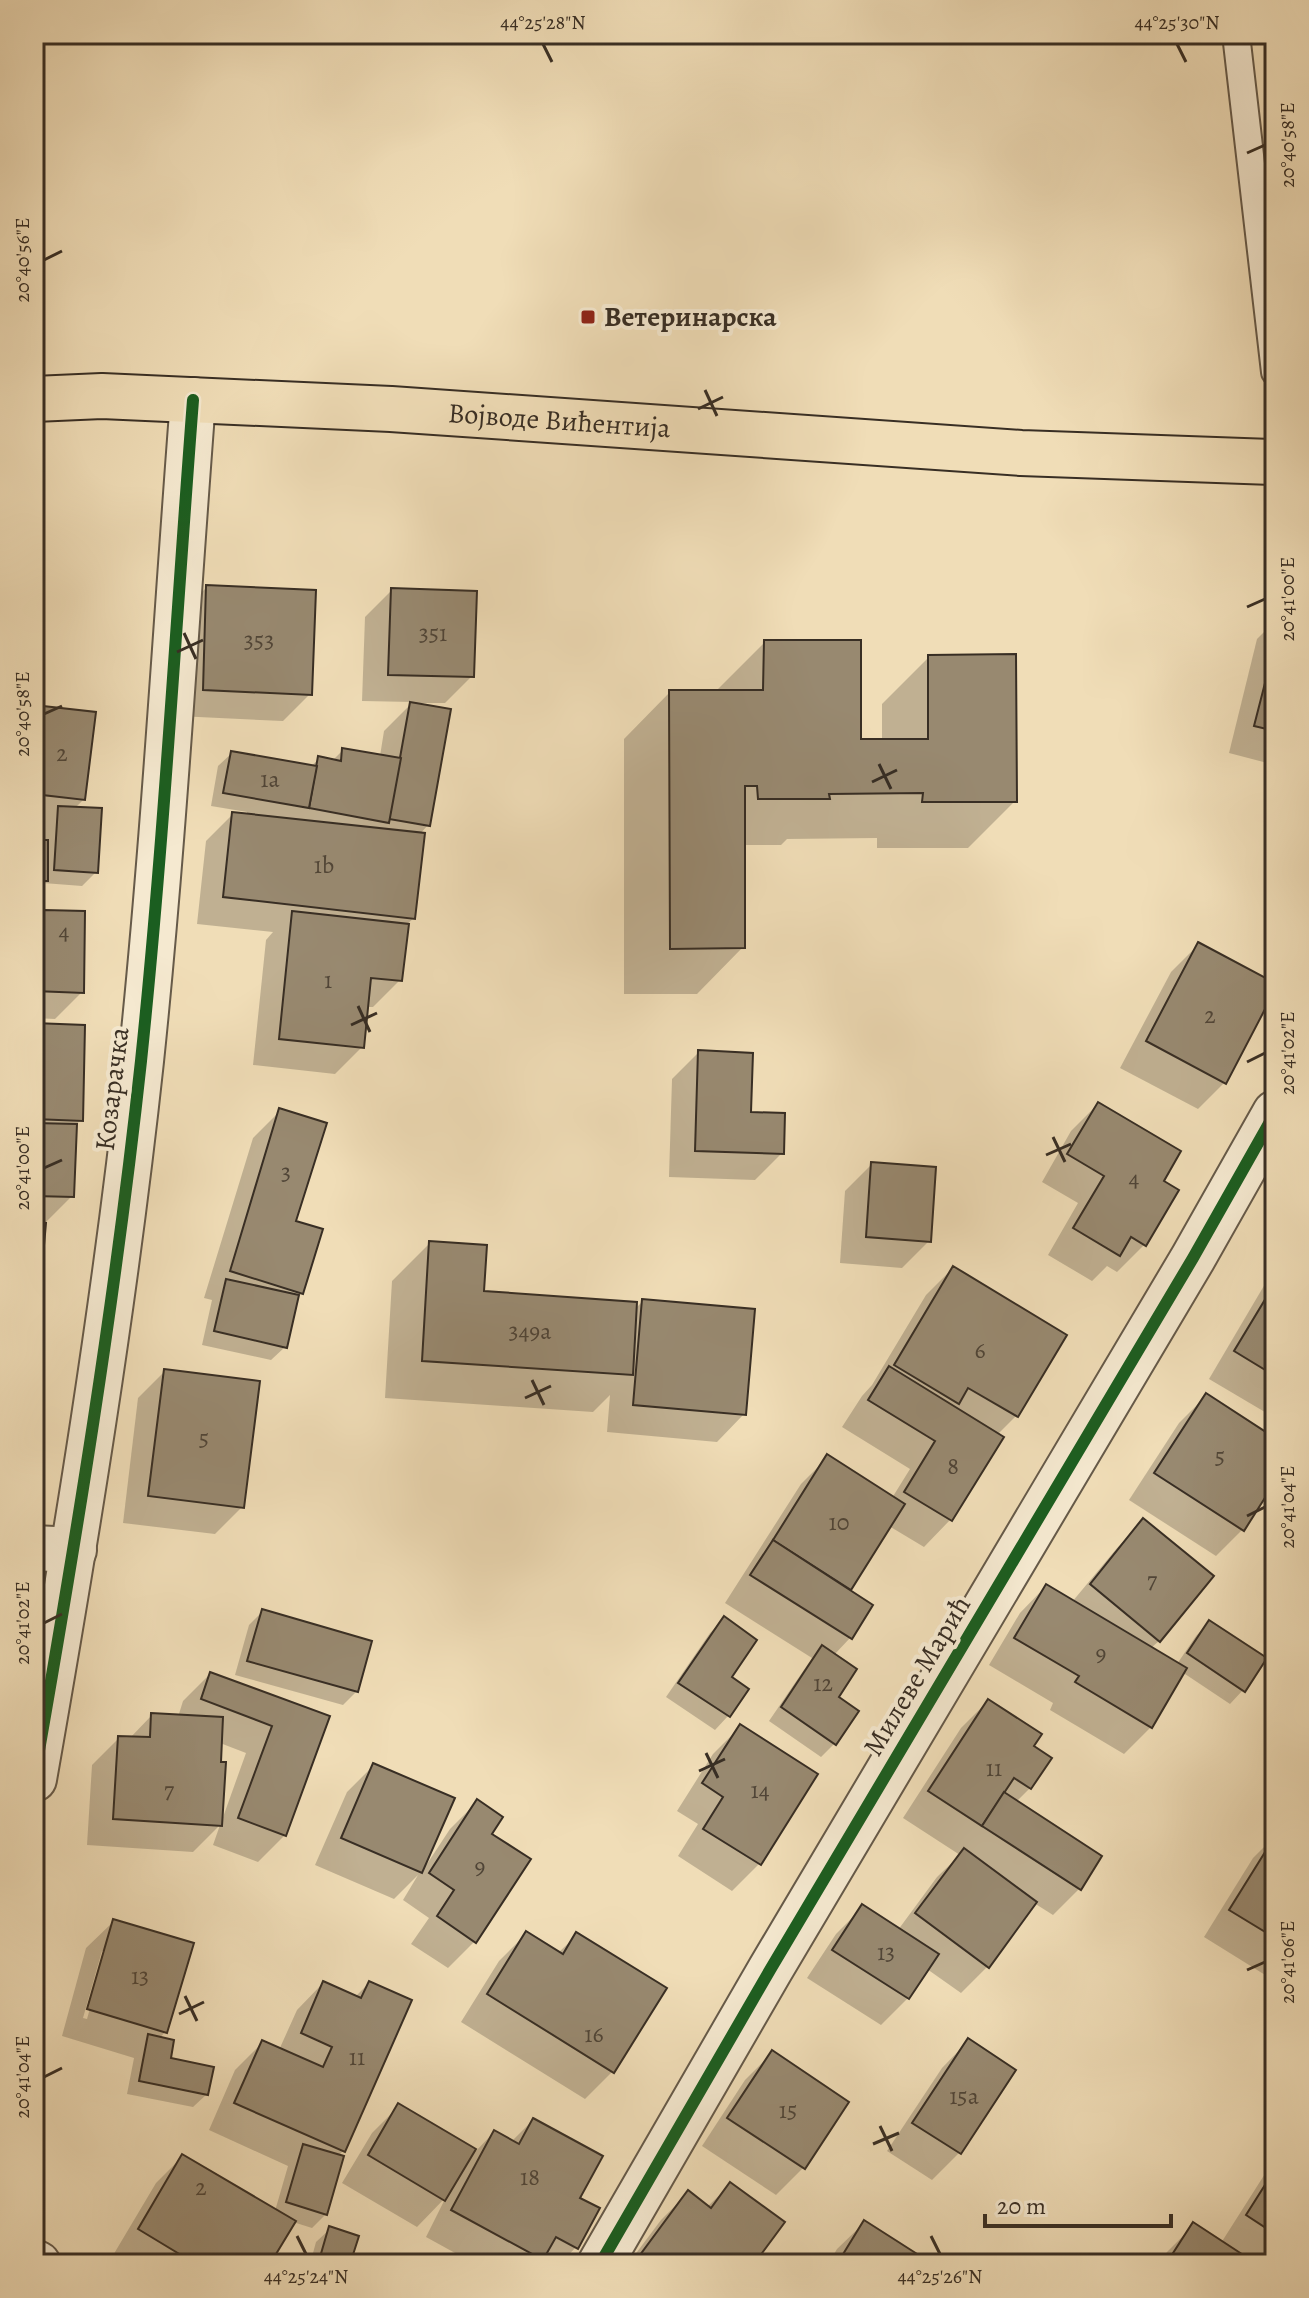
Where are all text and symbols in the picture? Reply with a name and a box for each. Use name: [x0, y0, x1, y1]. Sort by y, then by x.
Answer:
text: 44°25'28"N: [500, 9, 586, 36]
text: 44°25'30"N: [1134, 9, 1220, 36]
text: 20°40'58"E: [1274, 102, 1301, 188]
text: 20°40'56"E: [9, 217, 36, 303]
place label: Ветеринарска: [604, 298, 777, 336]
marker: Ветеринарска: [579, 308, 597, 326]
street label: Војводе Вићентија: [447, 394, 672, 447]
text: 20°41'00"E: [1274, 557, 1301, 641]
house number: 351: [419, 617, 447, 649]
house number: 353: [244, 624, 274, 656]
text: 20°40'58"E: [9, 671, 36, 757]
house number: 2: [56, 737, 68, 769]
house number: 1a: [260, 763, 281, 795]
house number: 1b: [314, 849, 334, 881]
house number: 4: [59, 915, 70, 947]
house number: 1: [324, 964, 332, 996]
house number: 2: [1204, 999, 1216, 1031]
text: 20°41'02"E: [1274, 1011, 1301, 1095]
street label: Козарачка: [86, 1025, 138, 1153]
text: 20°41'00"E: [9, 1126, 36, 1210]
house number: 3: [281, 1156, 291, 1188]
house number: 4: [1129, 1162, 1140, 1194]
house number: 349a: [509, 1315, 552, 1347]
house number: 6: [974, 1334, 986, 1366]
house number: 5: [199, 1422, 209, 1454]
house number: 5: [1215, 1440, 1225, 1472]
house number: 8: [947, 1450, 959, 1482]
text: 20°41'04"E: [1274, 1465, 1301, 1549]
house number: 10: [829, 1506, 850, 1538]
house number: 7: [1147, 1564, 1158, 1596]
text: 20°41'02"E: [9, 1581, 36, 1665]
street label: Милеве Марић: [854, 1589, 980, 1763]
house number: 9: [1096, 1637, 1106, 1669]
house number: 12: [813, 1667, 833, 1699]
house number: 11: [986, 1752, 1002, 1784]
house number: 7: [164, 1774, 175, 1806]
house number: 14: [750, 1774, 770, 1806]
house number: 9: [475, 1850, 485, 1882]
text: 20°41'06"E: [1274, 1920, 1301, 2004]
house number: 13: [877, 1936, 895, 1968]
house number: 13: [131, 1960, 149, 1992]
house number: 16: [584, 2018, 604, 2050]
text: 20°41'04"E: [9, 2035, 36, 2119]
house number: 11: [349, 2041, 365, 2073]
house number: 15a: [949, 2080, 980, 2112]
house number: 15: [779, 2094, 797, 2126]
house number: 18: [520, 2161, 540, 2193]
house number: 2: [195, 2171, 207, 2203]
scale bar: [985, 2178, 1171, 2228]
text: 20 m: [997, 2190, 1046, 2222]
text: 44°25'24"N: [264, 2263, 348, 2290]
text: 44°25'26"N: [898, 2263, 982, 2290]

